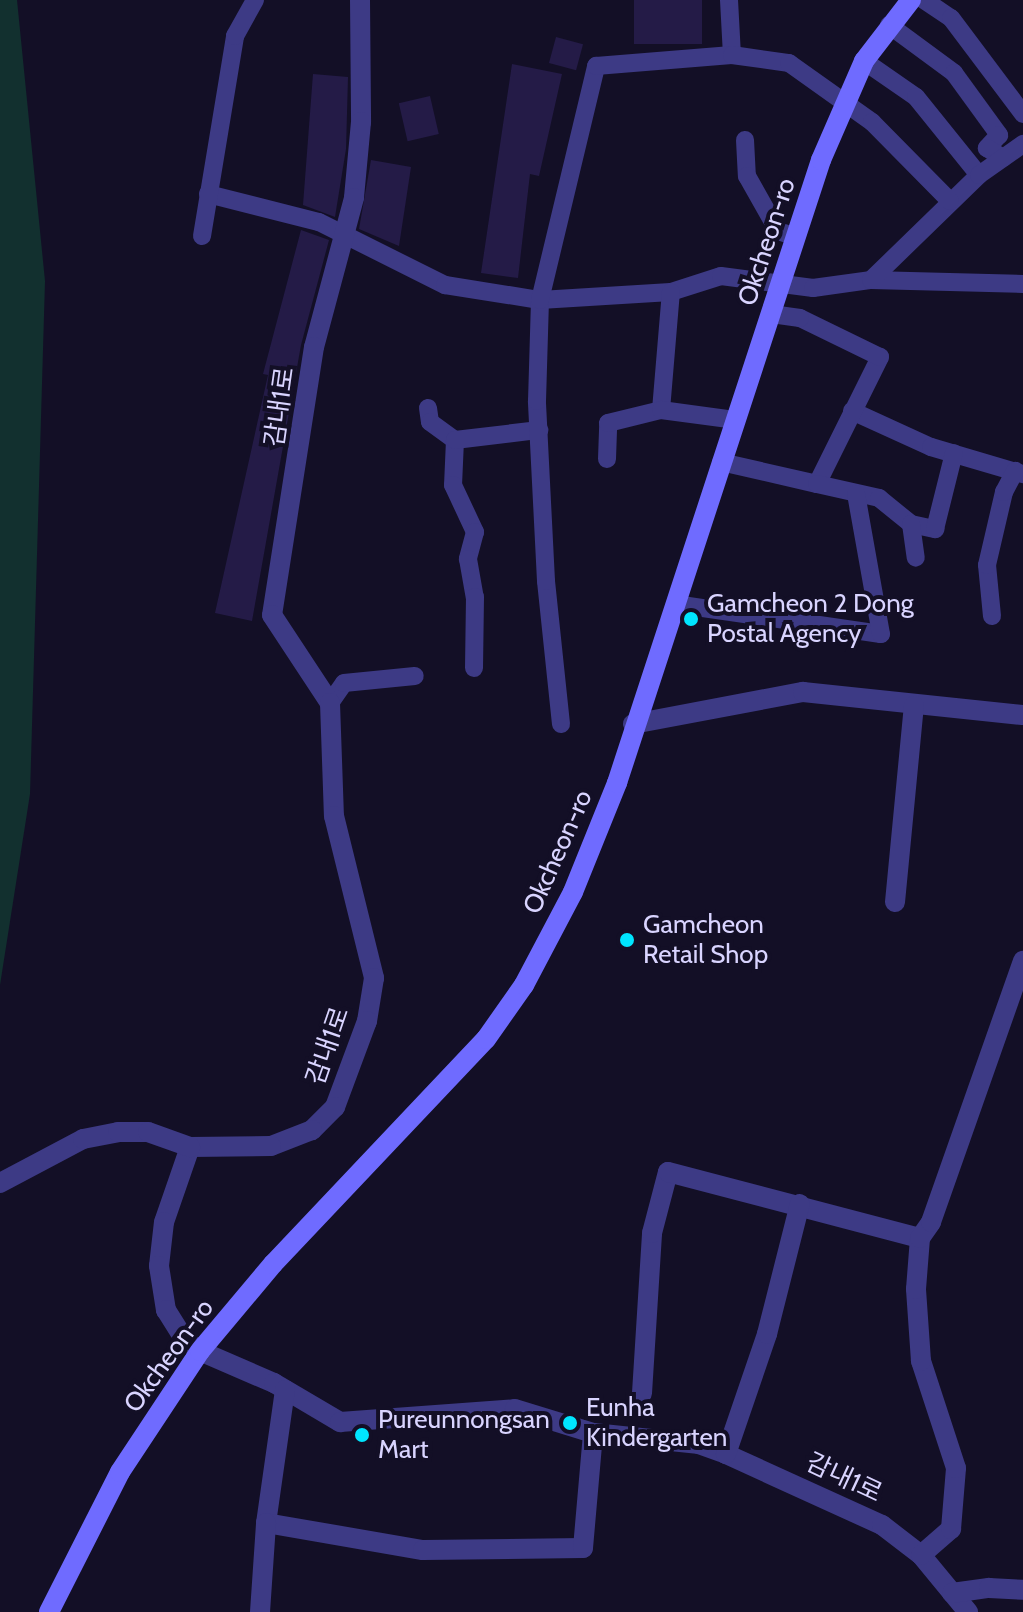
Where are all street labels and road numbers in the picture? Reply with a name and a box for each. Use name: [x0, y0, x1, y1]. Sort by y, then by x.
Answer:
street label: Okcheon-ro: [732, 174, 802, 310]
street label: 감내1로: [259, 365, 301, 449]
street label: Okcheon-ro: [517, 785, 599, 919]
street label: 감내1로: [300, 1003, 356, 1089]
street label: Okcheon-ro: [118, 1293, 220, 1419]
street label: 감내1로: [801, 1447, 887, 1509]

